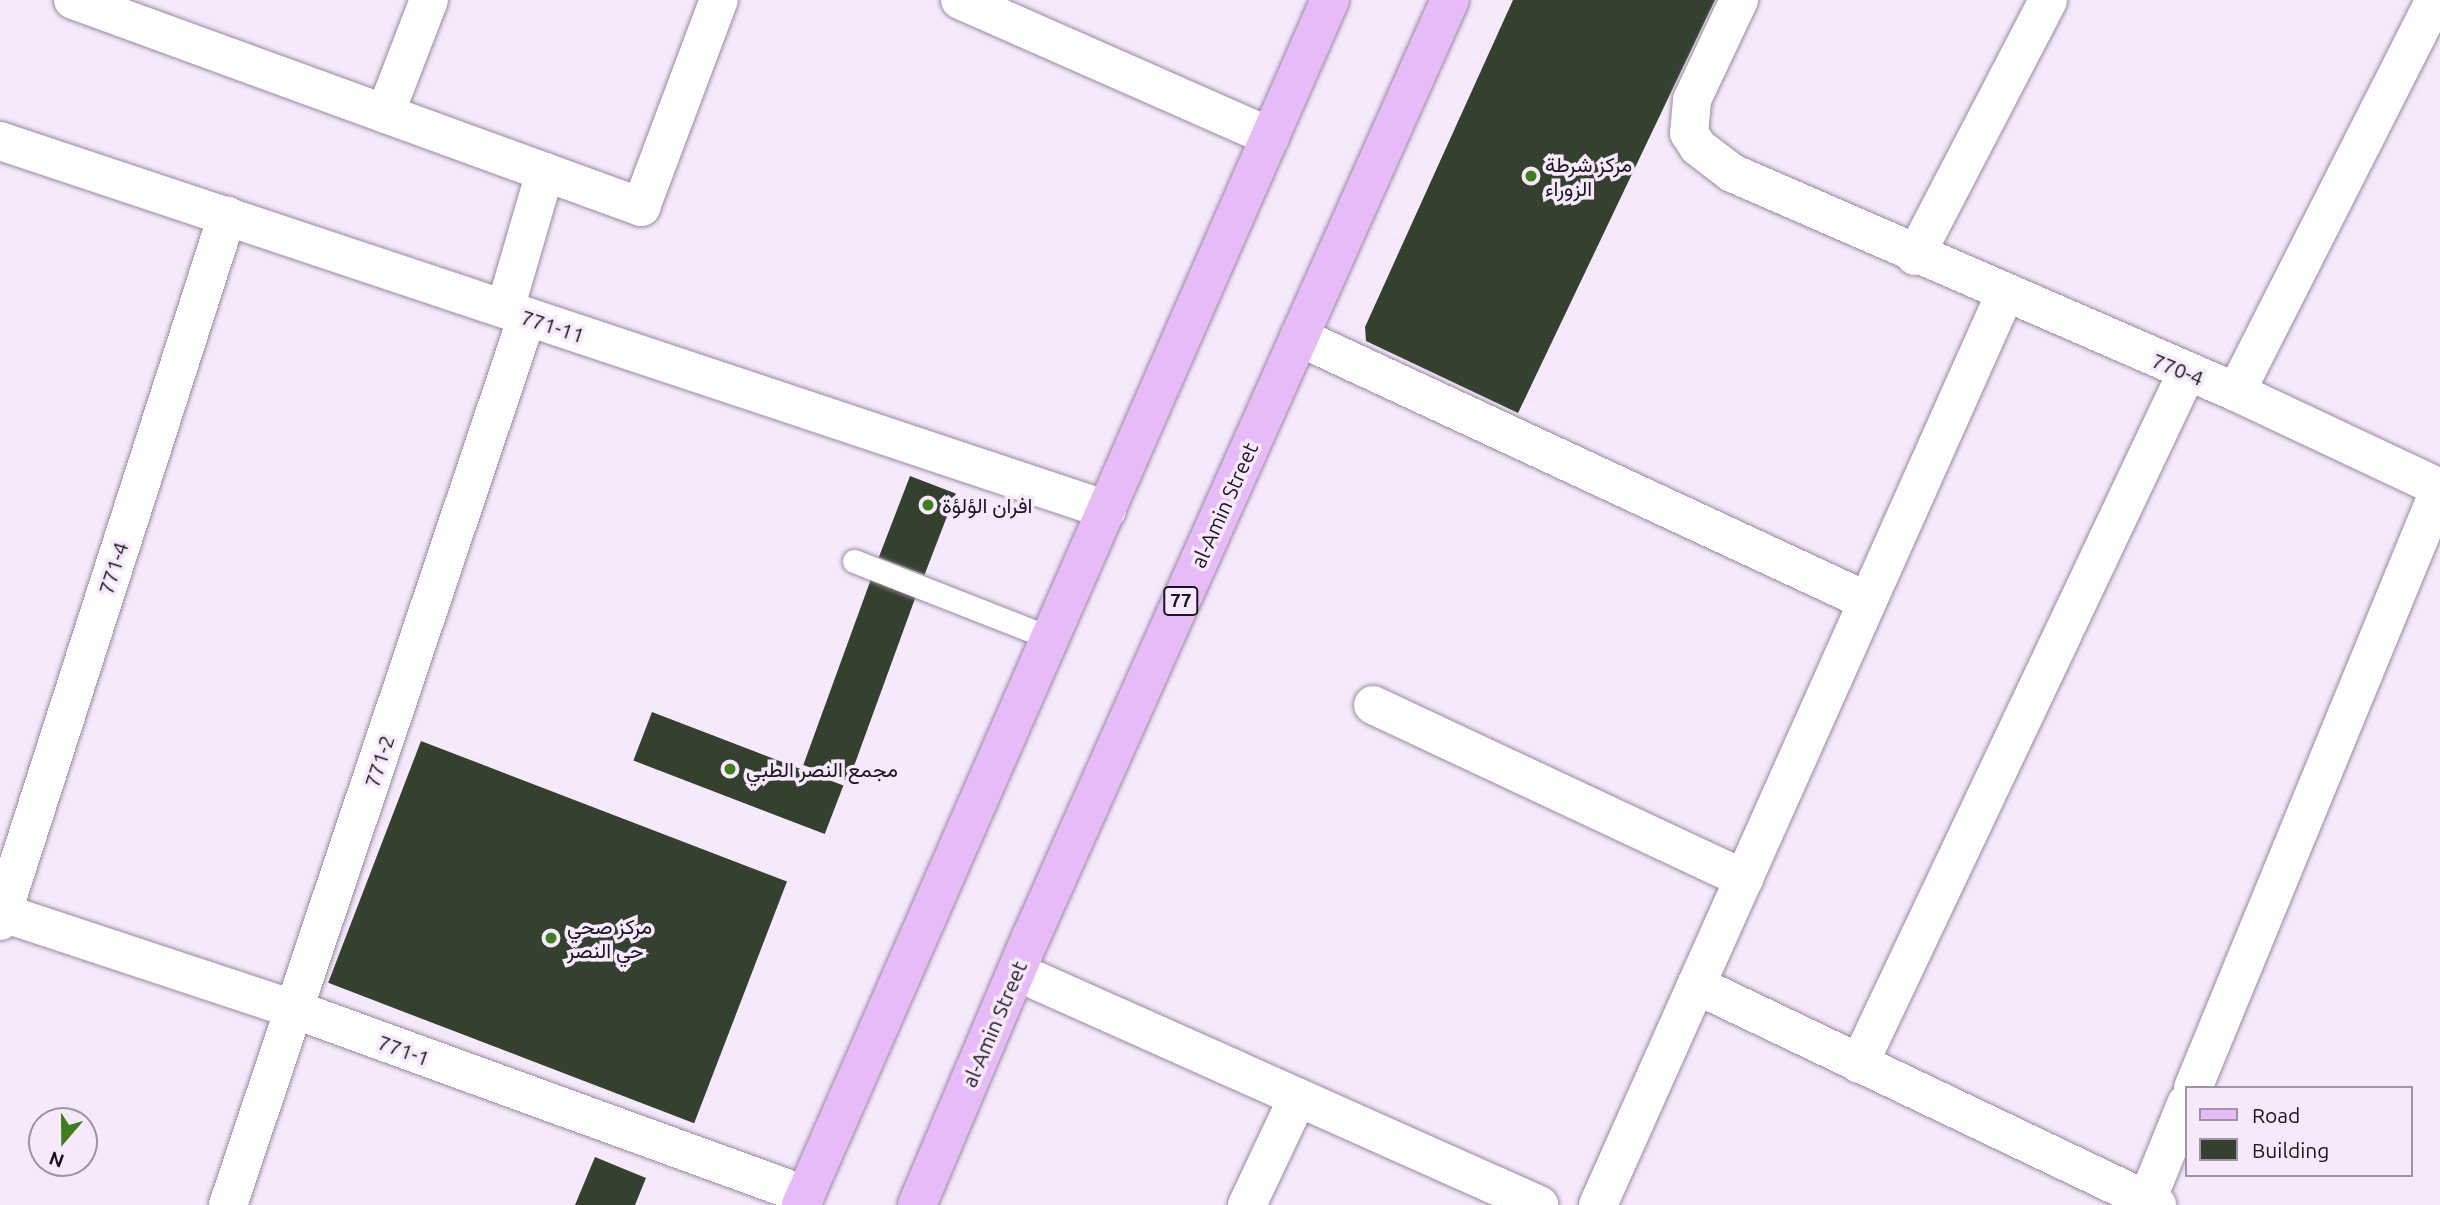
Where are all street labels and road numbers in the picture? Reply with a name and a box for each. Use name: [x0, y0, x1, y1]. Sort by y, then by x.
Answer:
street label: 771-11: [518, 304, 588, 348]
street label: 770-4: [2149, 347, 2207, 391]
street label: al-Amin Street: [1185, 438, 1263, 572]
street label: 771-4: [93, 539, 133, 597]
road number: 77: [1162, 586, 1200, 616]
street label: 771-2: [359, 732, 399, 790]
street label: al-Amin Street: [956, 957, 1032, 1091]
street label: 771-1: [375, 1029, 433, 1071]

